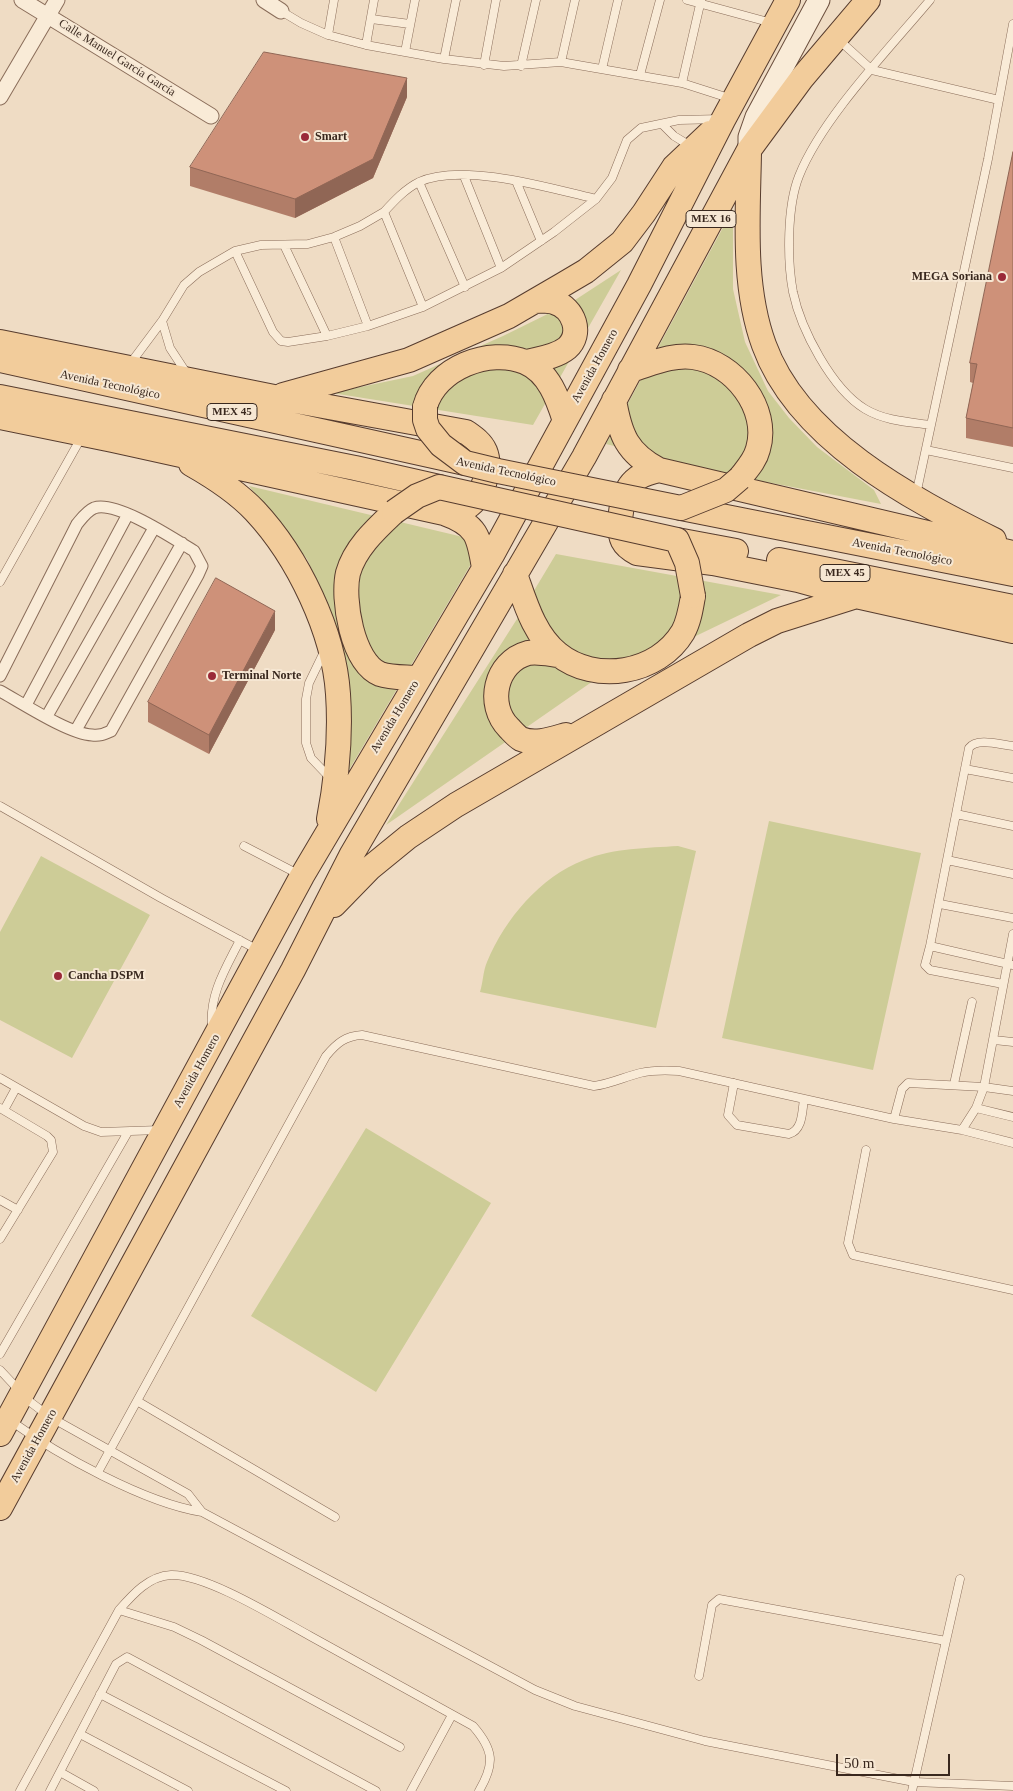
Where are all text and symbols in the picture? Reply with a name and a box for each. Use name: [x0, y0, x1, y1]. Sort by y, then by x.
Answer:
street label: Calle Manuel García García: [56, 16, 178, 100]
place label: Smart: [315, 130, 347, 144]
marker: Smart: [299, 131, 311, 143]
road number: MEX 16: [686, 210, 736, 228]
place label: MEGA Soriana: [912, 270, 992, 284]
marker: MEGA Soriana: [996, 271, 1008, 283]
street label: Avenida Homero: [569, 327, 621, 405]
street label: Avenida Tecnológico: [59, 367, 161, 403]
road number: MEX 45: [207, 404, 257, 421]
street label: Avenida Tecnológico: [455, 454, 557, 490]
street label: Avenida Tecnológico: [851, 535, 953, 569]
road number: MEX 45: [820, 564, 870, 582]
place label: Terminal Norte: [222, 669, 301, 683]
marker: Terminal Norte: [206, 670, 218, 682]
street label: Avenida Homero: [368, 678, 422, 756]
place label: Cancha DSPM: [68, 969, 144, 983]
marker: Cancha DSPM: [52, 970, 64, 982]
street label: Avenida Homero: [171, 1032, 223, 1110]
street label: Avenida Homero: [8, 1407, 60, 1485]
scale bar: [838, 1744, 952, 1776]
text: 50 m: [844, 1755, 874, 1771]

